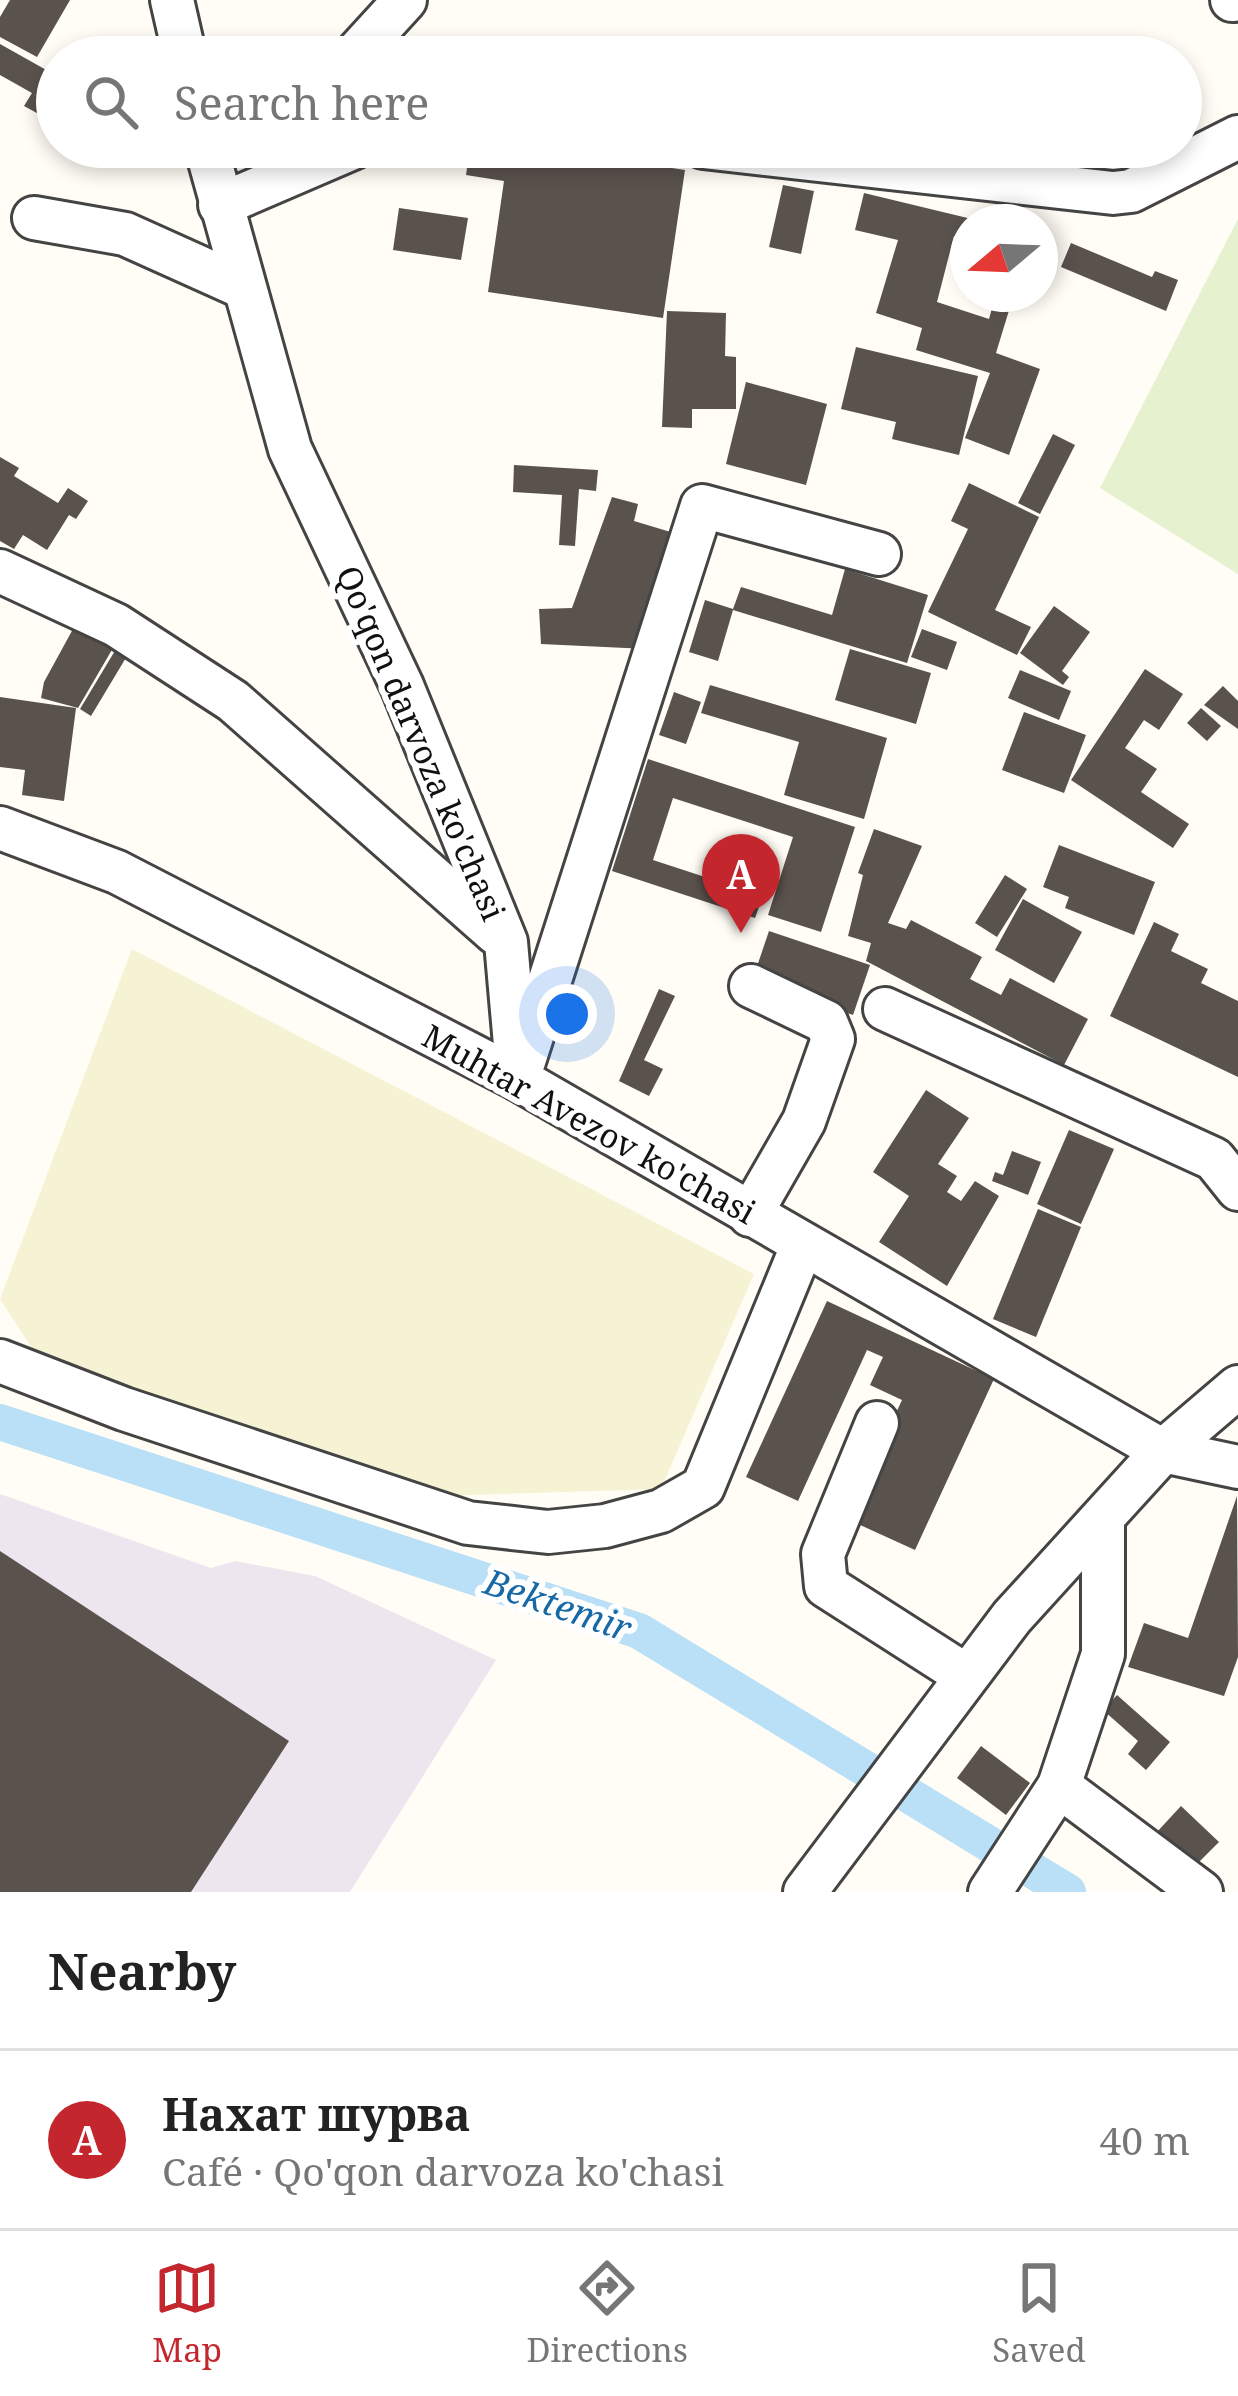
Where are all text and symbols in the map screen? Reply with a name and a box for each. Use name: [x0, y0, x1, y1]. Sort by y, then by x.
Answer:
search box: [36, 36, 1202, 168]
icon: search: [78, 69, 144, 135]
text: Search here: [174, 72, 429, 133]
north arrow: [950, 204, 1058, 312]
street label: Qo'qon darvoza ko'chasi: [326, 558, 517, 928]
pin: A: [702, 834, 780, 933]
your location: [537, 984, 597, 1044]
street label: Muhtar Avezov ko'chasi: [415, 1013, 764, 1234]
water label: Bektemir: [477, 1556, 639, 1653]
text: Nearby: [48, 1935, 236, 2005]
text: Нахат шурва: [162, 2083, 471, 2144]
text: A: [72, 2113, 102, 2166]
text: 40 m: [1099, 2113, 1190, 2166]
text: Café · Qo'qon darvoza ko'chasi: [162, 2144, 724, 2197]
tab: Map: [152, 2255, 222, 2372]
tab: Directions: [526, 2255, 688, 2372]
tab: Saved: [992, 2255, 1086, 2372]

